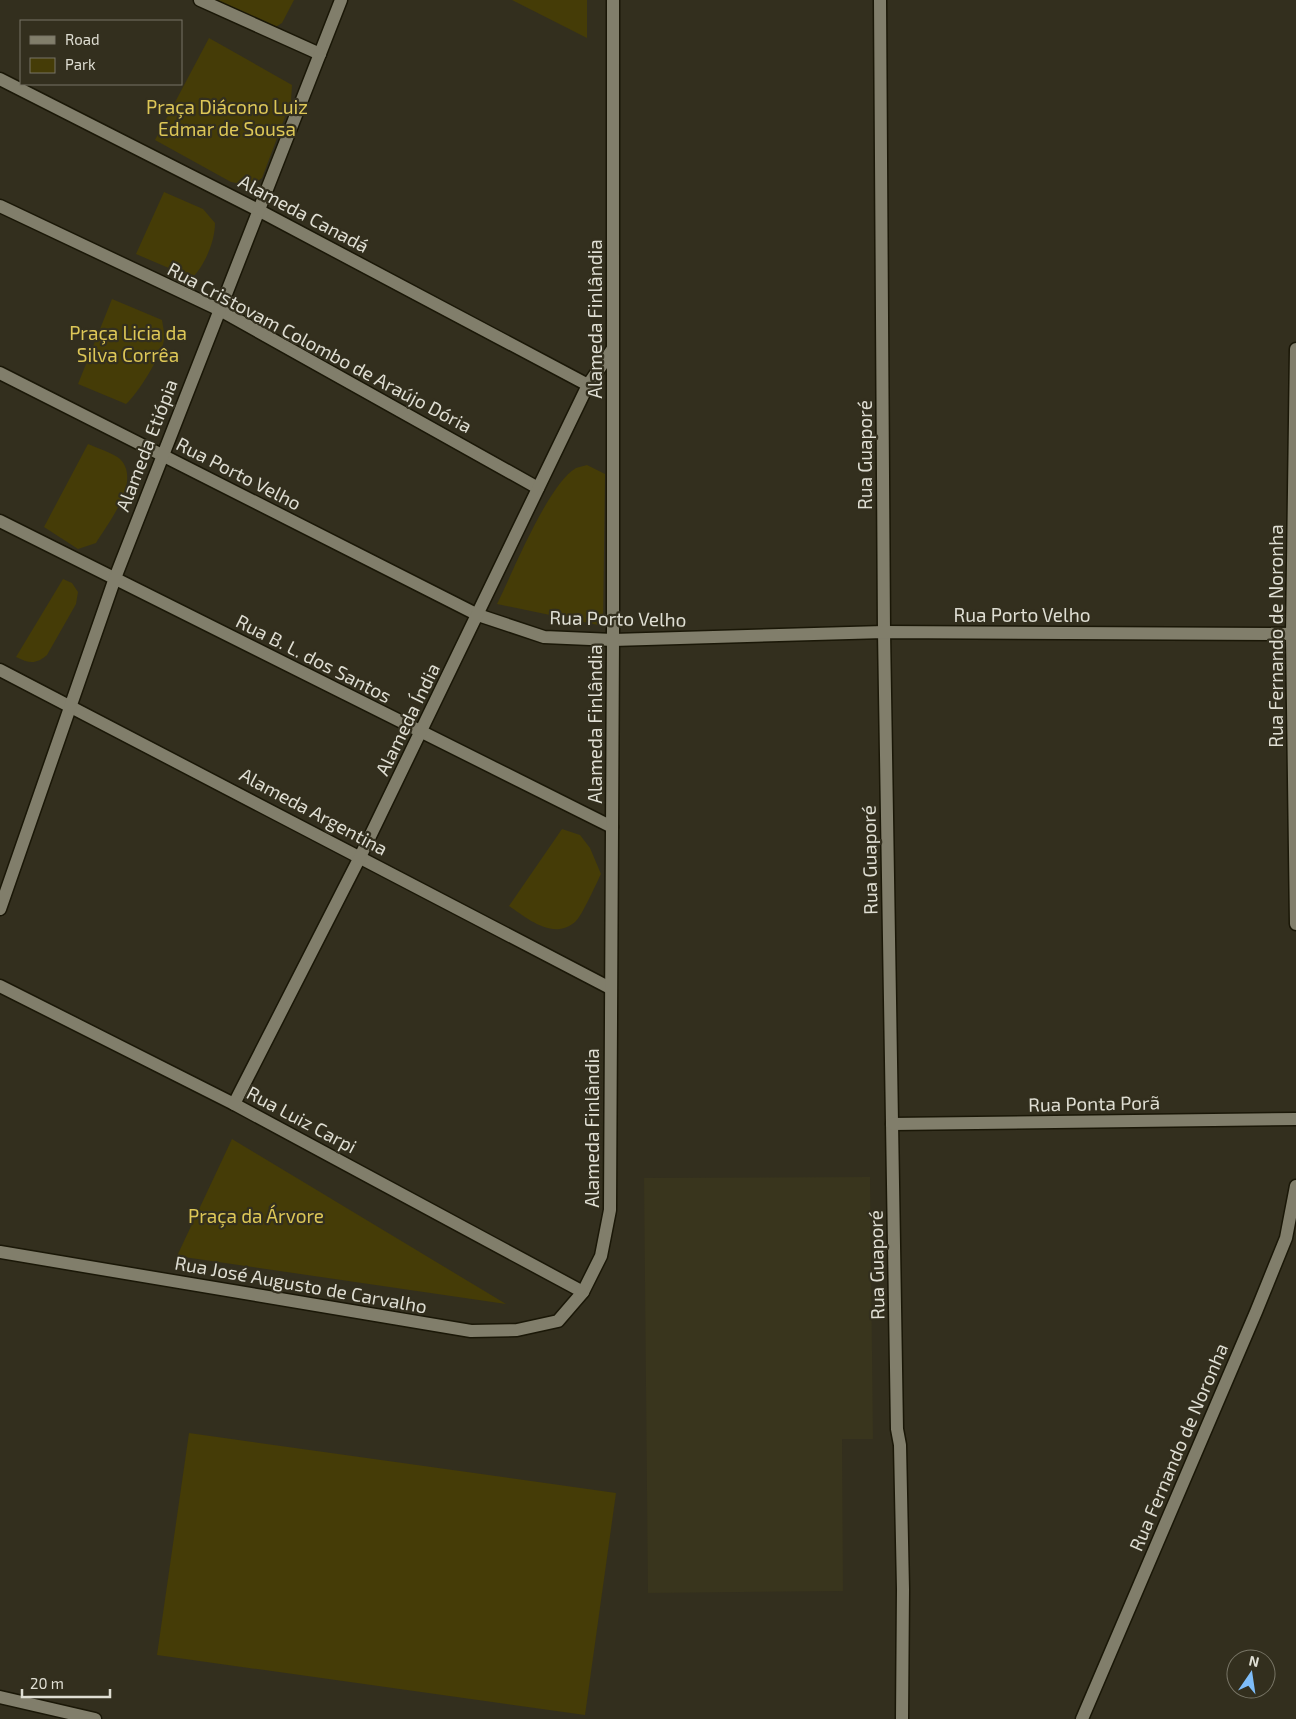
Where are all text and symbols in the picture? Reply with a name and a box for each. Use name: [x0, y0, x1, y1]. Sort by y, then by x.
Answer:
legend: [20, 20, 182, 85]
text: Road: [65, 30, 100, 48]
text: Park: [65, 55, 96, 73]
park label: Praça Diácono Luiz Edmar de Sousa: [146, 95, 308, 140]
street label: Alameda Canadá: [235, 169, 373, 257]
street label: Alameda Finlândia: [583, 239, 606, 399]
street label: Rua Cristovam Colombo de Araújo Dória: [164, 257, 476, 437]
park label: Praça Licia da Silva Corrêa: [69, 321, 187, 366]
street label: Alameda Etiópia: [110, 376, 182, 514]
street label: Rua Guaporé: [853, 400, 876, 510]
street label: Rua Porto Velho: [173, 432, 305, 514]
street label: Rua Fernando de Noronha: [1264, 524, 1287, 748]
street label: Rua Porto Velho: [953, 603, 1091, 626]
street label: Rua Porto Velho: [549, 605, 687, 631]
street label: Rua B. L. dos Santos: [232, 609, 396, 707]
street label: Alameda Finlândia: [583, 644, 606, 804]
street label: Alameda Índia: [370, 659, 444, 779]
street label: Alameda Argentina: [236, 762, 392, 860]
street label: Rua Guaporé: [857, 805, 881, 915]
street label: Alameda Finlândia: [580, 1048, 603, 1208]
street label: Rua Luiz Carpi: [243, 1080, 361, 1158]
street label: Rua Ponta Porã: [1028, 1090, 1160, 1116]
park label: Praça da Árvore: [188, 1204, 324, 1228]
street label: Rua Guaporé: [864, 1210, 888, 1320]
street label: Rua José Augusto de Carvalho: [173, 1250, 429, 1318]
street label: Rua Fernando de Noronha: [1124, 1340, 1232, 1554]
north arrow: [1226, 1649, 1276, 1699]
text: N: [1247, 1651, 1261, 1670]
scale bar: [22, 1666, 110, 1698]
text: 20 m: [30, 1674, 64, 1692]

